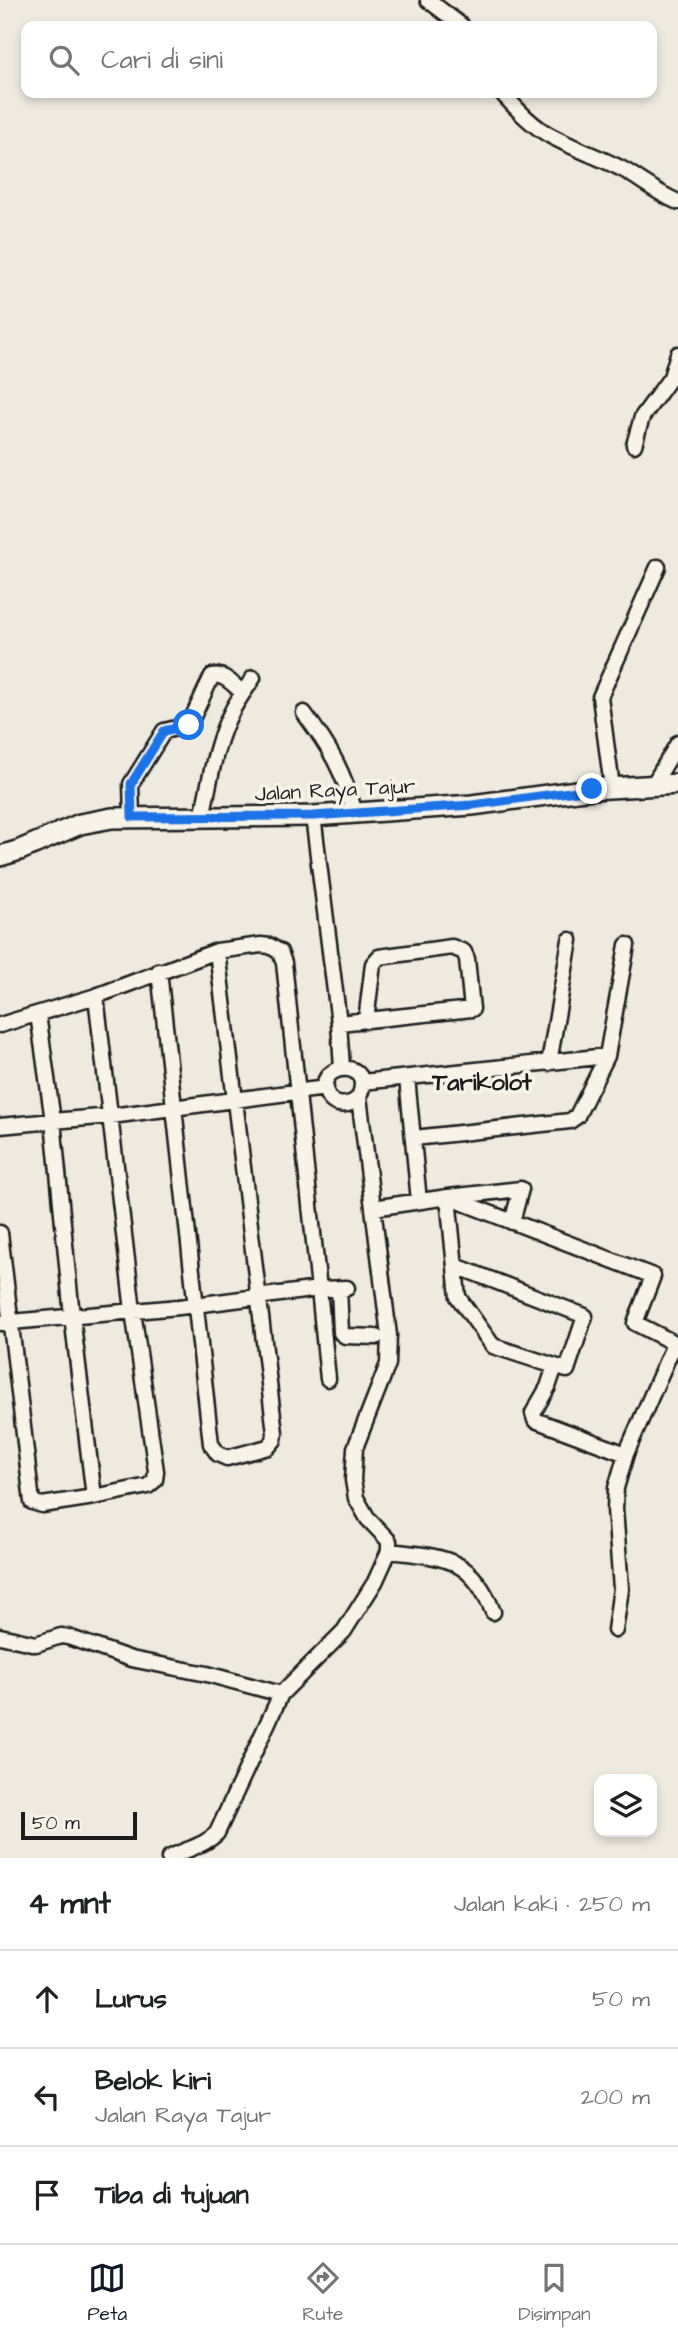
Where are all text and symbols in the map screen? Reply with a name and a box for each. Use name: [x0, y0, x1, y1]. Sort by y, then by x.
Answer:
search box: [21, 21, 657, 98]
icon: search: [45, 41, 83, 79]
text: Cari di sini: [101, 42, 223, 78]
route start: [173, 709, 204, 740]
street label: Jalan Raya Tajur: [254, 771, 417, 811]
route end: [576, 773, 607, 804]
district label: Tarikolot: [431, 1066, 532, 1100]
map controls: [594, 1774, 657, 1837]
button: layers: [594, 1774, 657, 1837]
scale bar: [21, 1809, 136, 1841]
text: 50 m: [32, 1810, 80, 1837]
text: 4 mnt: [28, 1883, 111, 1925]
text: Jalan kaki · 250 m: [454, 1888, 650, 1920]
icon: ahead: [28, 1980, 66, 2018]
text: Lurus: [95, 1981, 167, 2017]
text: 50 m: [592, 1983, 650, 2015]
text: Belok kiri: [95, 2063, 211, 2099]
icon: left: [28, 2078, 66, 2116]
text: 200 m: [581, 2081, 650, 2113]
text: Jalan Raya Tajur: [95, 2099, 271, 2131]
icon: arrive: [28, 2176, 66, 2214]
text: Tiba di tujuan: [95, 2177, 249, 2213]
tab: Peta: [87, 2259, 127, 2328]
tab: Rute: [302, 2259, 343, 2328]
tab: Disimpan: [518, 2259, 591, 2328]

